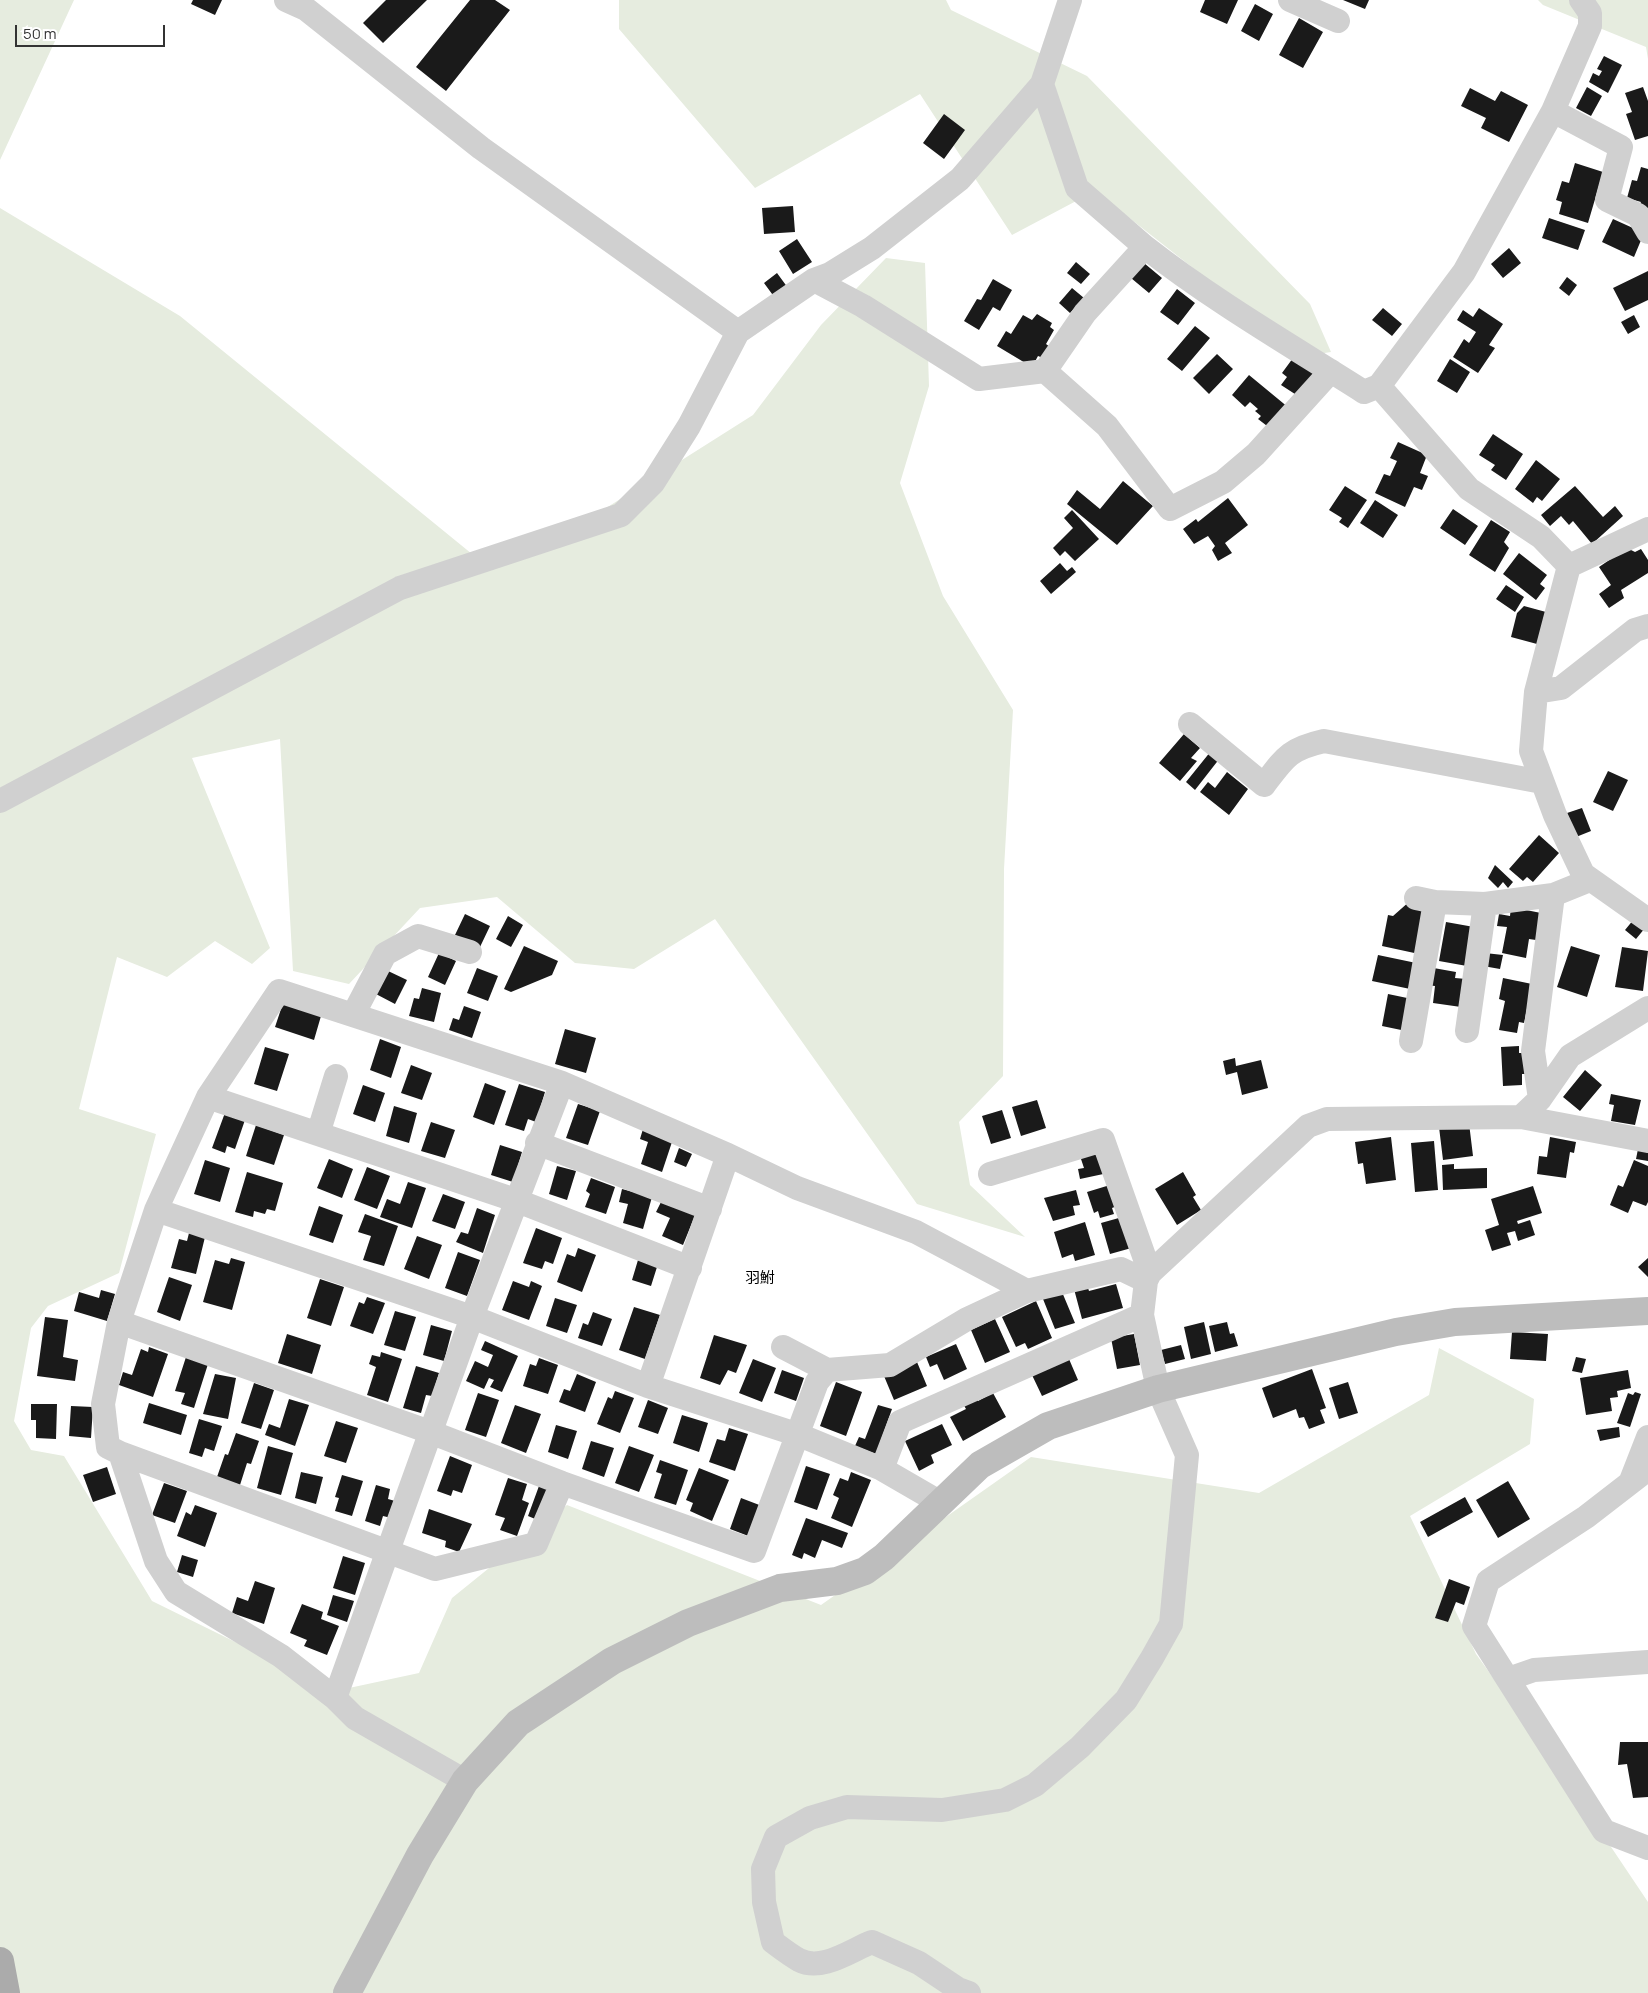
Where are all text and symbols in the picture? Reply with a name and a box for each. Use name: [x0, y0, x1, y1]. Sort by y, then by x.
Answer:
scale bar: [18, 15, 168, 47]
text: 50 m: [23, 23, 57, 44]
district label: 羽鮒: [745, 1270, 775, 1288]

